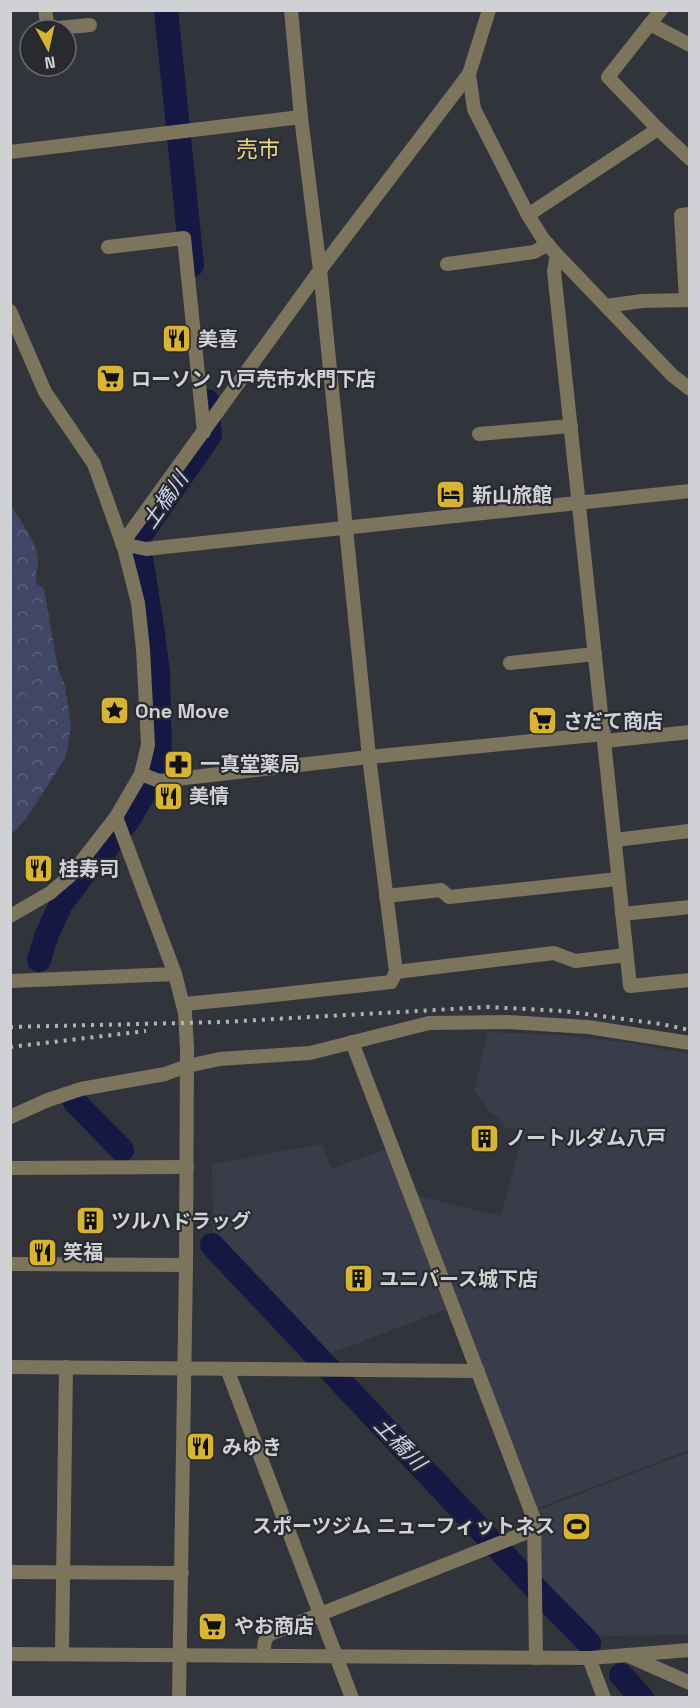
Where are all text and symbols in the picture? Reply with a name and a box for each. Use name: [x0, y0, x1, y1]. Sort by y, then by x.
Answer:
north arrow: [18, 18, 78, 78]
text: N: [43, 51, 57, 74]
district label: 売市: [236, 135, 280, 163]
restaurant icon: 美喜: [161, 323, 193, 355]
place label: 美喜: [198, 326, 238, 352]
supermarket icon: ローソン 八戸売市水門下店: [94, 363, 126, 395]
place label: ローソン 八戸売市水門下店: [131, 366, 376, 392]
water label: 土橋川: [135, 465, 195, 533]
hotel icon: 新山旅館: [435, 479, 467, 511]
place label: 新山旅館: [472, 482, 552, 508]
place icon: One Move: [98, 695, 130, 727]
place label: One Move: [135, 698, 229, 724]
supermarket icon: さだて商店: [526, 705, 558, 737]
place label: さだて商店: [563, 708, 663, 734]
pharmacy icon: 一真堂薬局: [163, 748, 195, 780]
place label: 一真堂薬局: [200, 751, 300, 777]
restaurant icon: 美情: [152, 780, 184, 812]
place label: 美情: [189, 783, 229, 809]
restaurant icon: 桂寿司: [22, 853, 54, 885]
place label: 桂寿司: [59, 856, 119, 882]
building icon: ノートルダム八戸: [469, 1122, 501, 1154]
place label: ノートルダム八戸: [506, 1125, 666, 1151]
building icon: ツルハドラッグ: [74, 1205, 106, 1237]
place label: ツルハドラッグ: [111, 1208, 251, 1234]
restaurant icon: 笑福: [26, 1236, 58, 1268]
place label: 笑福: [63, 1239, 103, 1265]
building icon: ユニバース城下店: [342, 1263, 374, 1295]
place label: ユニバース城下店: [379, 1266, 538, 1292]
water label: 土橋川: [369, 1412, 433, 1477]
restaurant icon: みゆき: [185, 1431, 217, 1463]
place label: みゆき: [222, 1434, 282, 1460]
sports icon: スポーツジム ニューフィットネス: [560, 1510, 592, 1542]
place label: スポーツジム ニューフィットネス: [252, 1513, 555, 1539]
supermarket icon: やお商店: [197, 1610, 229, 1642]
place label: やお商店: [234, 1613, 314, 1639]

